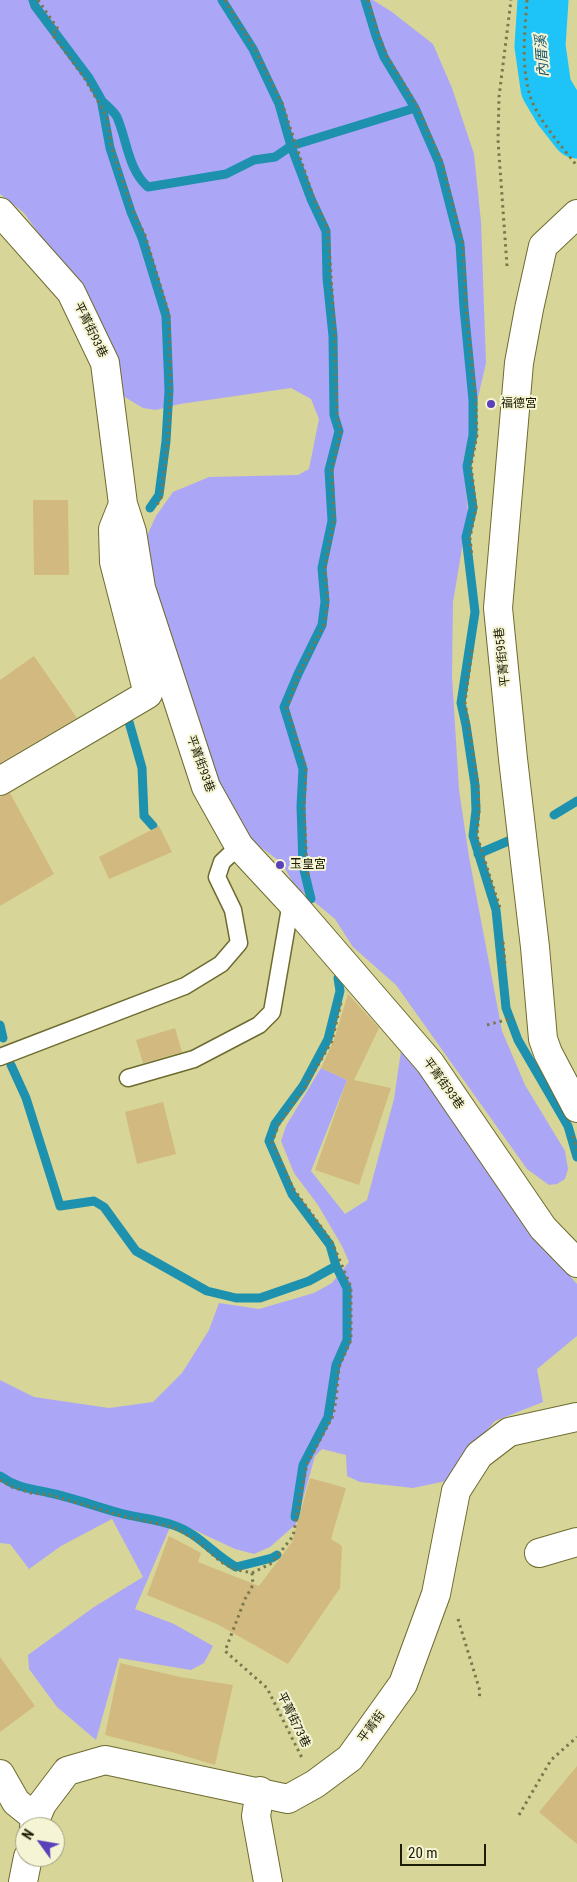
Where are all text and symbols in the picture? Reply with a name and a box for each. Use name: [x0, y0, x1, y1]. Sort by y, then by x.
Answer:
water label: 內厝溪: [533, 34, 553, 78]
street label: 平菁街93巷: [70, 300, 110, 360]
place label: 福德宮: [501, 397, 537, 411]
marker: 福德宮: [485, 398, 497, 410]
street label: 平菁街95巷: [493, 626, 513, 688]
street label: 平菁街93巷: [183, 733, 217, 795]
place label: 玉皇宮: [290, 858, 326, 872]
marker: 玉皇宮: [274, 859, 286, 871]
street label: 平菁街93巷: [420, 1056, 466, 1112]
street label: 平菁街73巷: [273, 1690, 313, 1750]
street label: 平菁街: [356, 1708, 388, 1746]
north arrow: [15, 1817, 65, 1867]
text: N: [19, 1827, 37, 1842]
scale bar: [402, 1834, 488, 1866]
text: 20 m: [408, 1844, 438, 1862]

